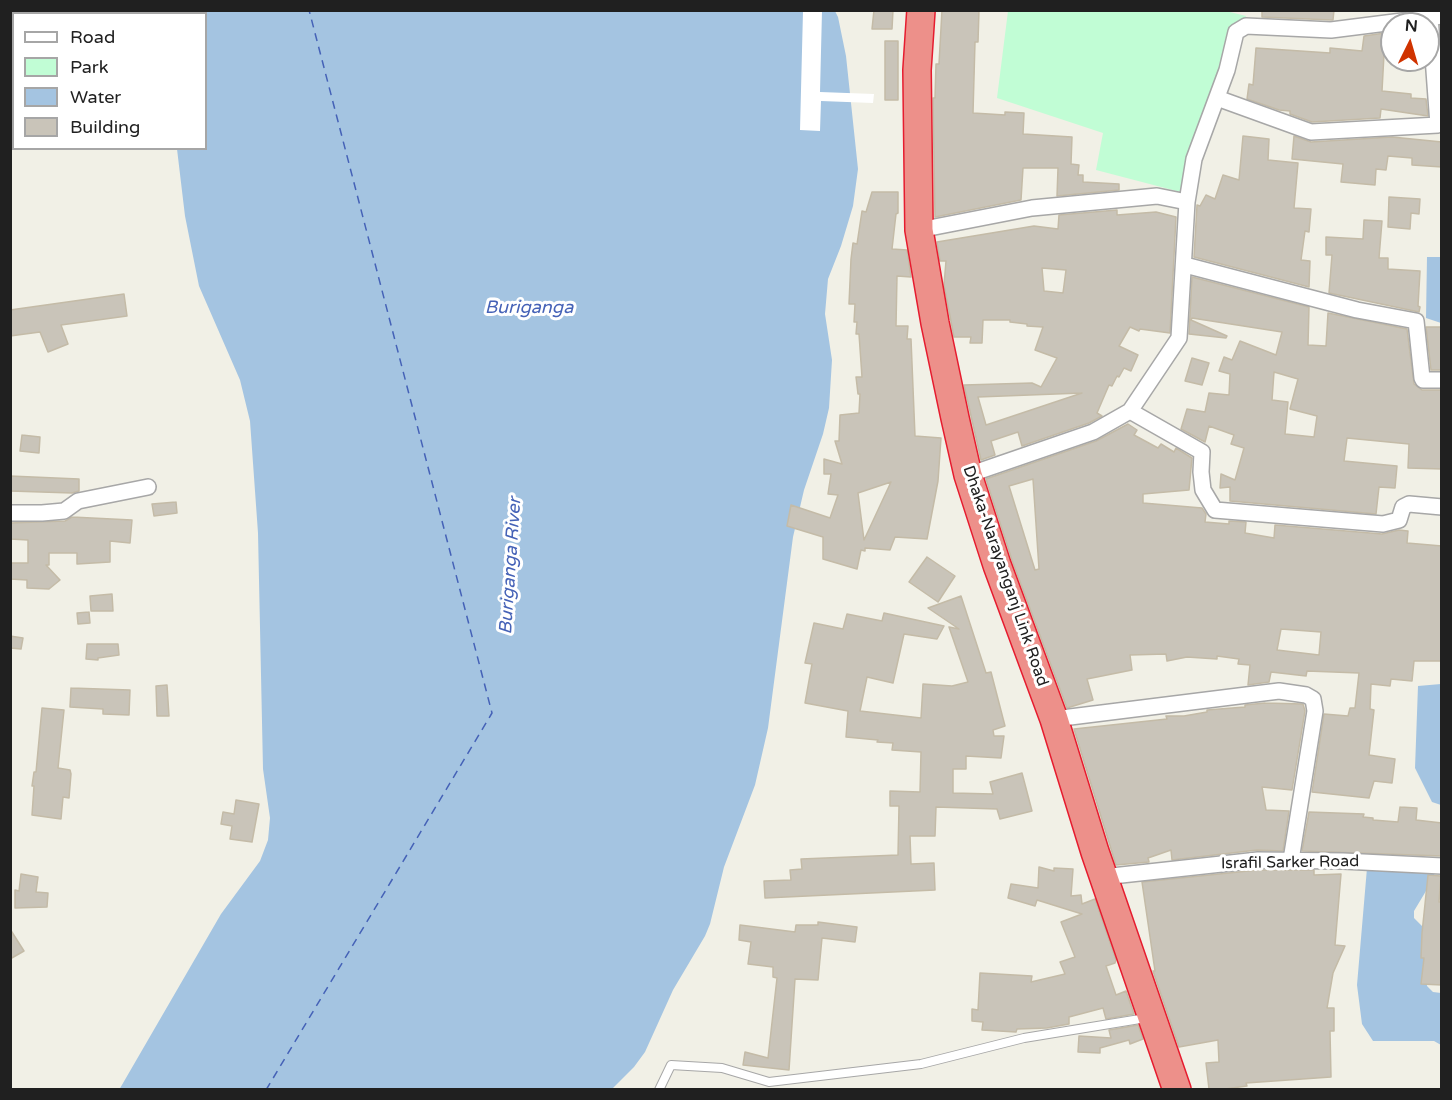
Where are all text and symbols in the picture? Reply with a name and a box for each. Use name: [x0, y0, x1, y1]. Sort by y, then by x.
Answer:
legend: [12, 12, 207, 150]
north arrow: [1380, 12, 1440, 72]
text: N: [1404, 16, 1419, 37]
text: Road: [70, 26, 115, 48]
text: Park: [70, 56, 108, 78]
text: Water: [70, 86, 121, 108]
text: Building: [70, 116, 140, 138]
water label: Buriganga: [485, 297, 573, 319]
street label: Dhaka-Narayanganj Link Road: [958, 463, 1052, 689]
water label: Buriganga River: [495, 497, 527, 635]
street label: Israfil Sarker Road: [1221, 852, 1359, 874]

